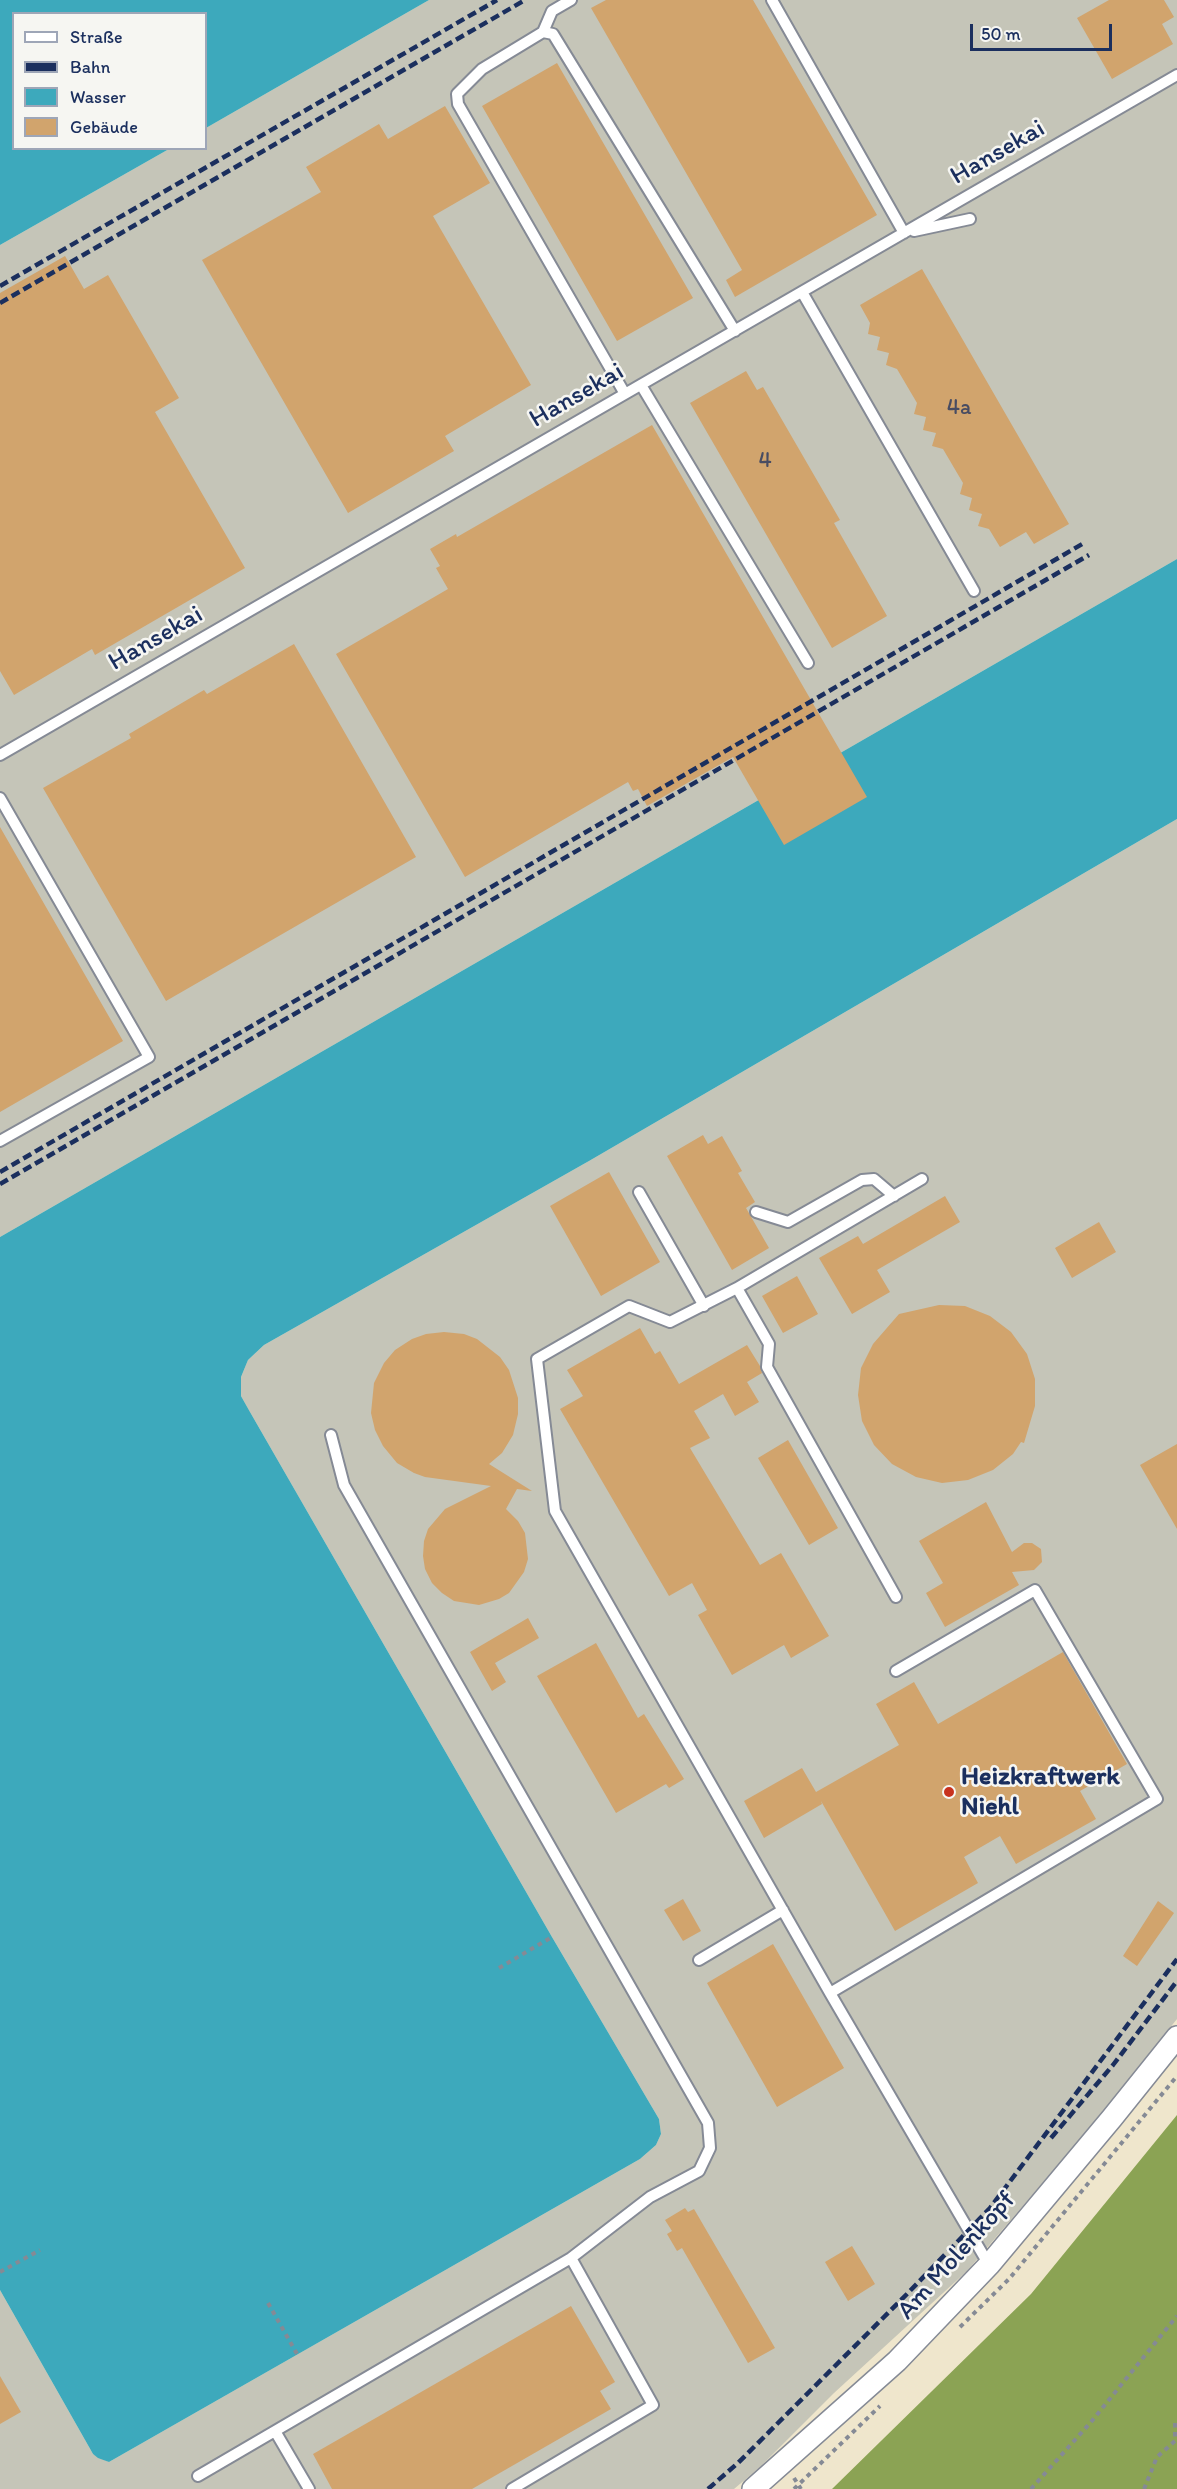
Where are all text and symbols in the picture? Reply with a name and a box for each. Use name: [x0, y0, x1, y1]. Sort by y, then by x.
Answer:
legend: [12, 12, 207, 150]
scale bar: [973, 12, 1116, 50]
text: 50 m: [981, 23, 1021, 45]
text: Straße: [70, 26, 123, 48]
text: Bahn: [70, 56, 110, 78]
text: Wasser: [70, 86, 126, 108]
street label: Hansekai: [945, 114, 1051, 192]
text: Gebäude: [70, 116, 138, 138]
street label: Hansekai: [524, 357, 630, 435]
house number: 4a: [947, 395, 971, 421]
house number: 4: [758, 448, 772, 474]
street label: Hansekai: [103, 600, 209, 678]
place label: Heizkraftwerk Niehl: [961, 1761, 1120, 1822]
marker: Heizkraftwerk Niehl: [942, 1785, 956, 1799]
street label: Am Molenkopf: [891, 2185, 1023, 2327]

